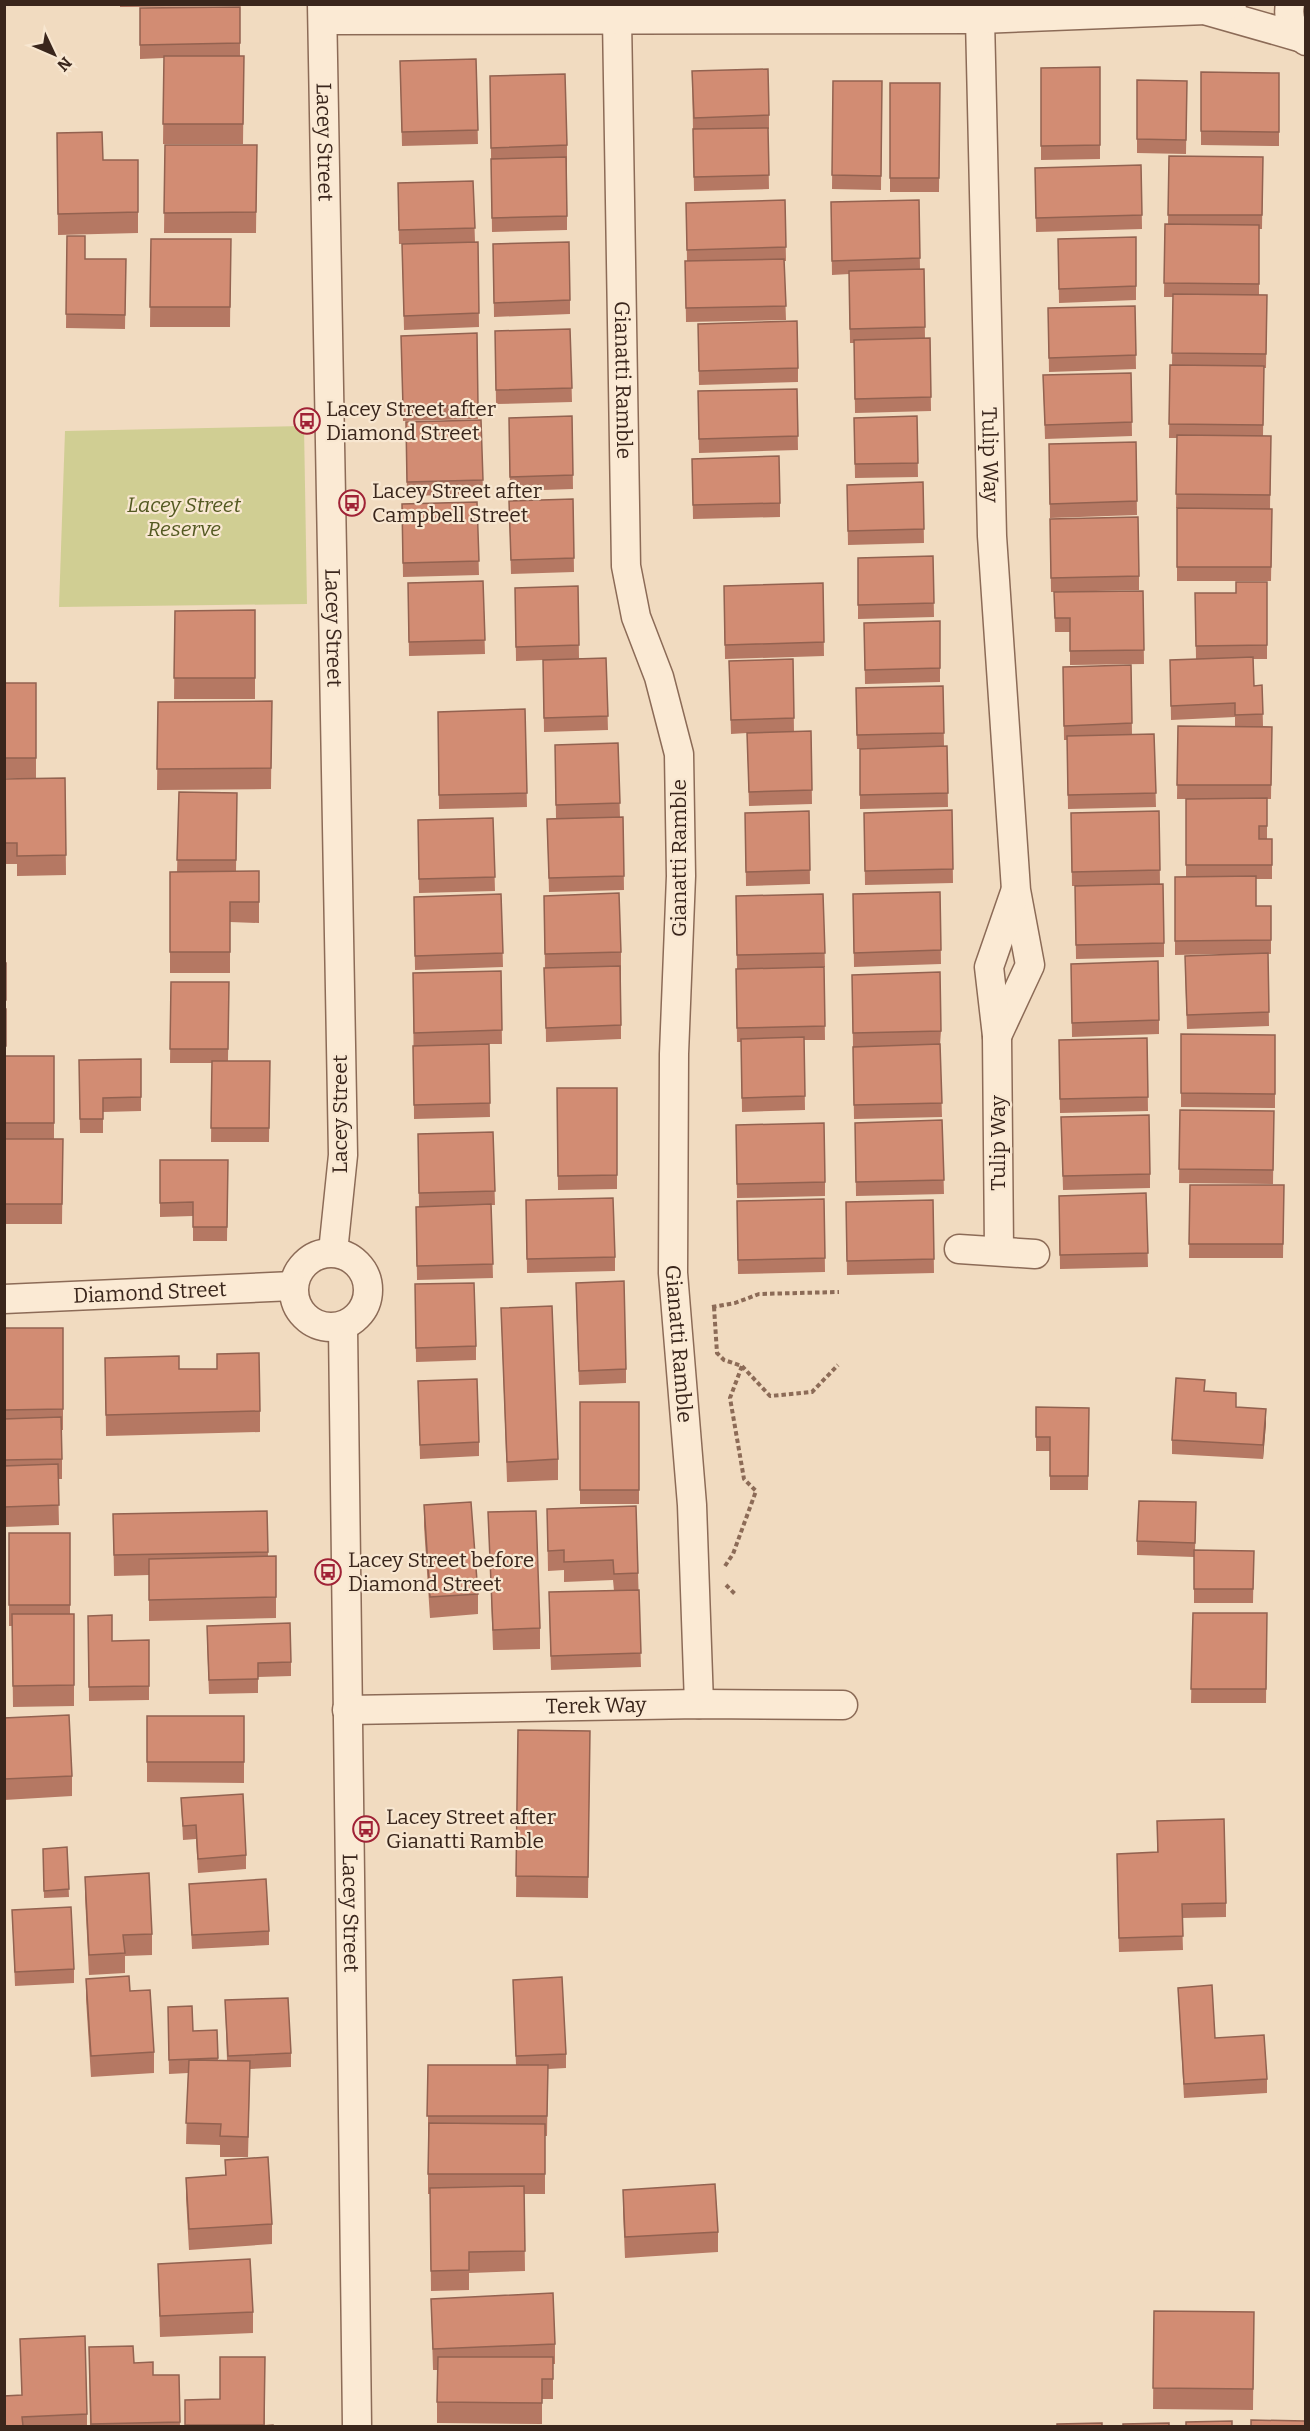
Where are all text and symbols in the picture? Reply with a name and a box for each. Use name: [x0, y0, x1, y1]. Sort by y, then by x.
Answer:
north arrow: [24, 24, 84, 84]
text: N: [53, 53, 76, 75]
street label: Lacey Street: [310, 82, 339, 202]
street label: Gianatti Ramble: [609, 301, 637, 459]
place label: Lacey Street after Diamond Street: [326, 396, 496, 446]
bus stop icon: Lacey Street after Diamond Street: [292, 406, 322, 436]
street label: Tulip Way: [976, 407, 1004, 504]
place label: Lacey Street after Campbell Street: [372, 478, 542, 528]
bus stop icon: Lacey Street after Campbell Street: [337, 488, 367, 518]
park label: Lacey Street Reserve: [127, 492, 241, 542]
street label: Lacey Street: [319, 568, 347, 688]
street label: Gianatti Ramble: [666, 779, 692, 937]
street label: Lacey Street: [327, 1054, 353, 1173]
street label: Tulip Way: [985, 1094, 1011, 1191]
street label: Gianatti Ramble: [660, 1265, 698, 1424]
street label: Diamond Street: [73, 1276, 228, 1309]
place label: Lacey Street before Diamond Street: [348, 1547, 534, 1597]
bus stop icon: Lacey Street before Diamond Street: [313, 1557, 343, 1587]
street label: Terek Way: [545, 1692, 648, 1720]
place label: Lacey Street after Gianatti Ramble: [386, 1804, 556, 1854]
bus stop icon: Lacey Street after Gianatti Ramble: [351, 1814, 381, 1844]
street label: Lacey Street: [337, 1853, 364, 1973]

